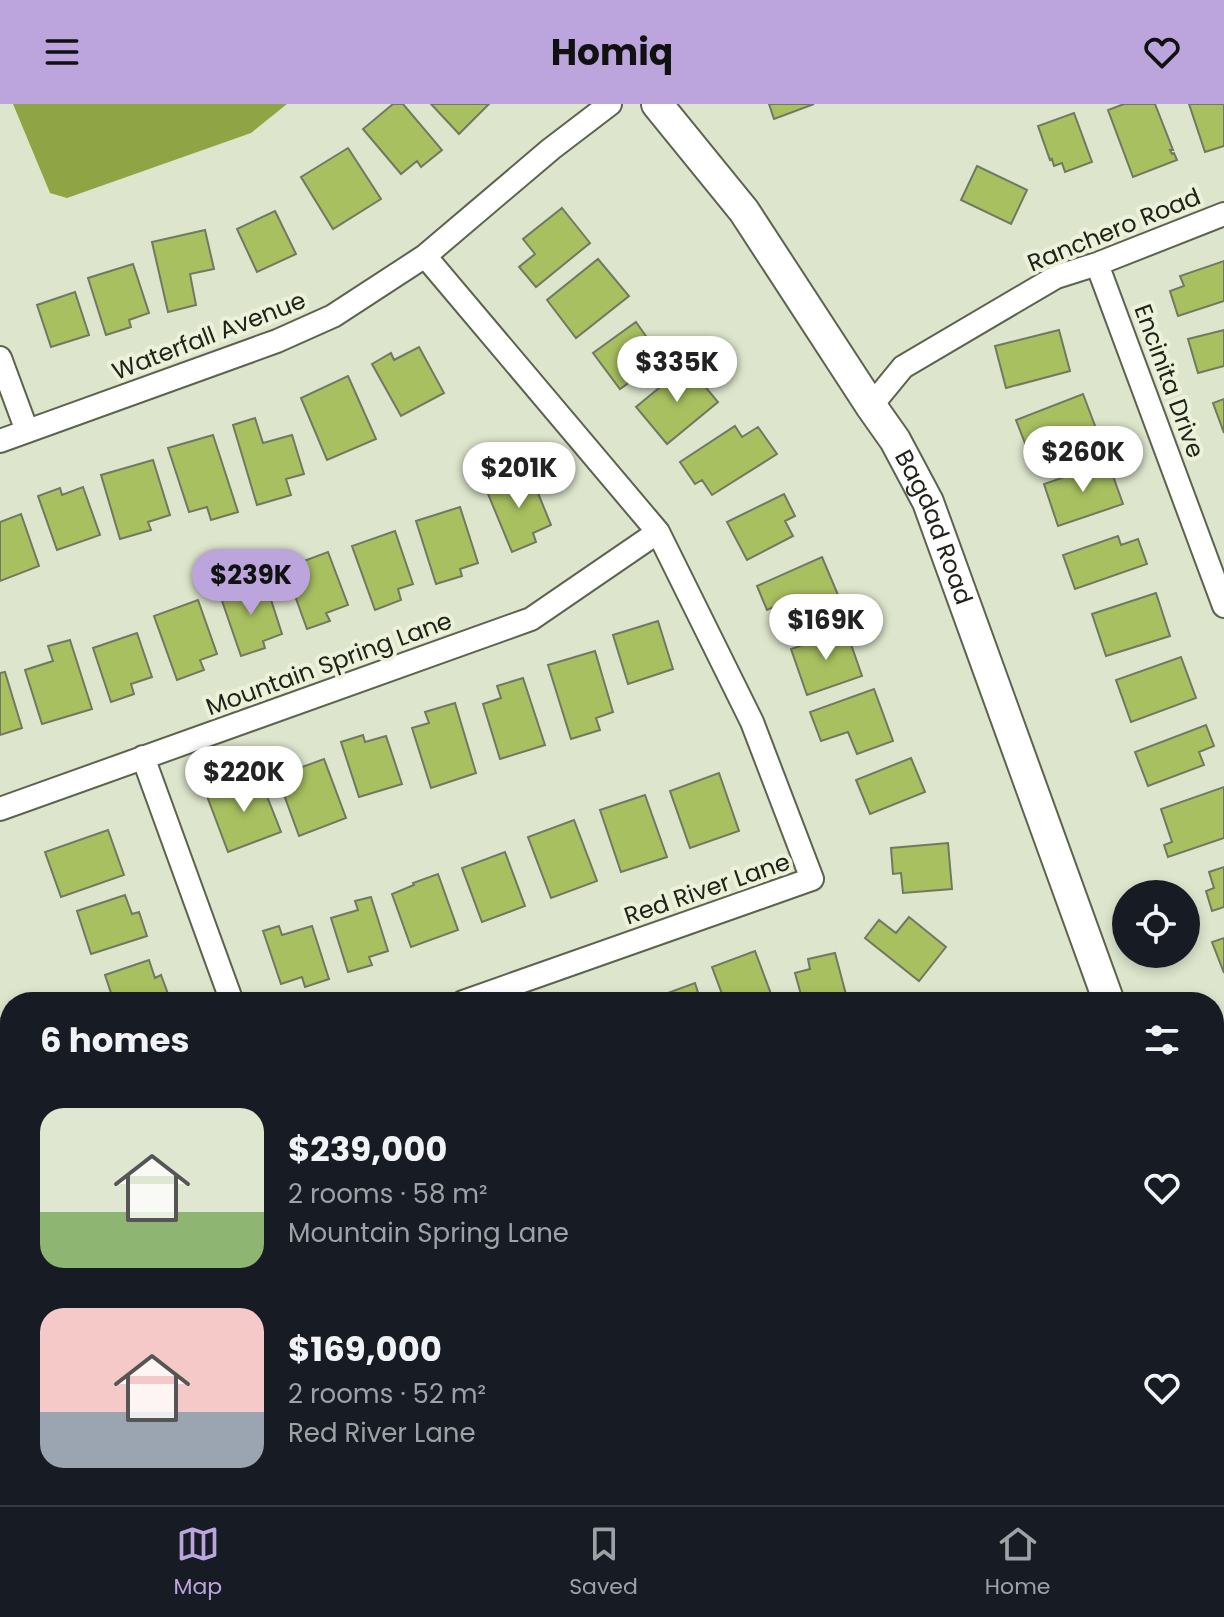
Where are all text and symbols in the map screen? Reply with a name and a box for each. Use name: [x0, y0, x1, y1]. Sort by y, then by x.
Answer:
text: Homiq: [551, 27, 673, 78]
icon: menu: [40, 30, 84, 74]
icon: heart: [1140, 30, 1184, 74]
street label: Ranchero Road: [1022, 180, 1205, 279]
street label: Waterfall Avenue: [107, 283, 310, 388]
street label: Encinita Drive: [1126, 300, 1212, 462]
pin: $335K: [621, 336, 733, 404]
text: $335K: [635, 344, 719, 380]
pin: $260K: [1027, 426, 1139, 494]
text: $260K: [1041, 434, 1125, 470]
pin: $201K: [463, 442, 575, 510]
street label: Bagdad Road: [887, 444, 981, 609]
text: $201K: [481, 450, 557, 486]
pin: $239K: [195, 549, 307, 617]
text: $239K: [210, 557, 292, 593]
pin: $169K: [770, 594, 882, 662]
text: $169K: [787, 602, 865, 638]
street label: Mountain Spring Lane: [201, 604, 456, 723]
pin: $220K: [188, 746, 300, 814]
text: $220K: [203, 754, 285, 790]
street label: Red River Lane: [620, 845, 794, 932]
map controls: [1112, 880, 1200, 968]
button: locate: [1112, 880, 1200, 968]
text: 6 homes: [40, 1016, 189, 1064]
icon: filters: [1140, 1018, 1184, 1062]
text: $239,000: [288, 1125, 448, 1173]
icon: home: [104, 1140, 200, 1236]
icon: heart: [1140, 1166, 1184, 1210]
text: 2 rooms · 58 m²: [288, 1176, 488, 1212]
text: Mountain Spring Lane: [288, 1215, 569, 1251]
text: $169,000: [288, 1325, 442, 1373]
icon: home: [104, 1340, 200, 1436]
icon: heart: [1140, 1366, 1184, 1410]
text: 2 rooms · 52 m²: [288, 1376, 486, 1412]
text: Red River Lane: [288, 1415, 476, 1451]
tab: Map: [174, 1522, 222, 1603]
tab: Saved: [569, 1522, 638, 1603]
tab: Home: [985, 1522, 1050, 1603]

